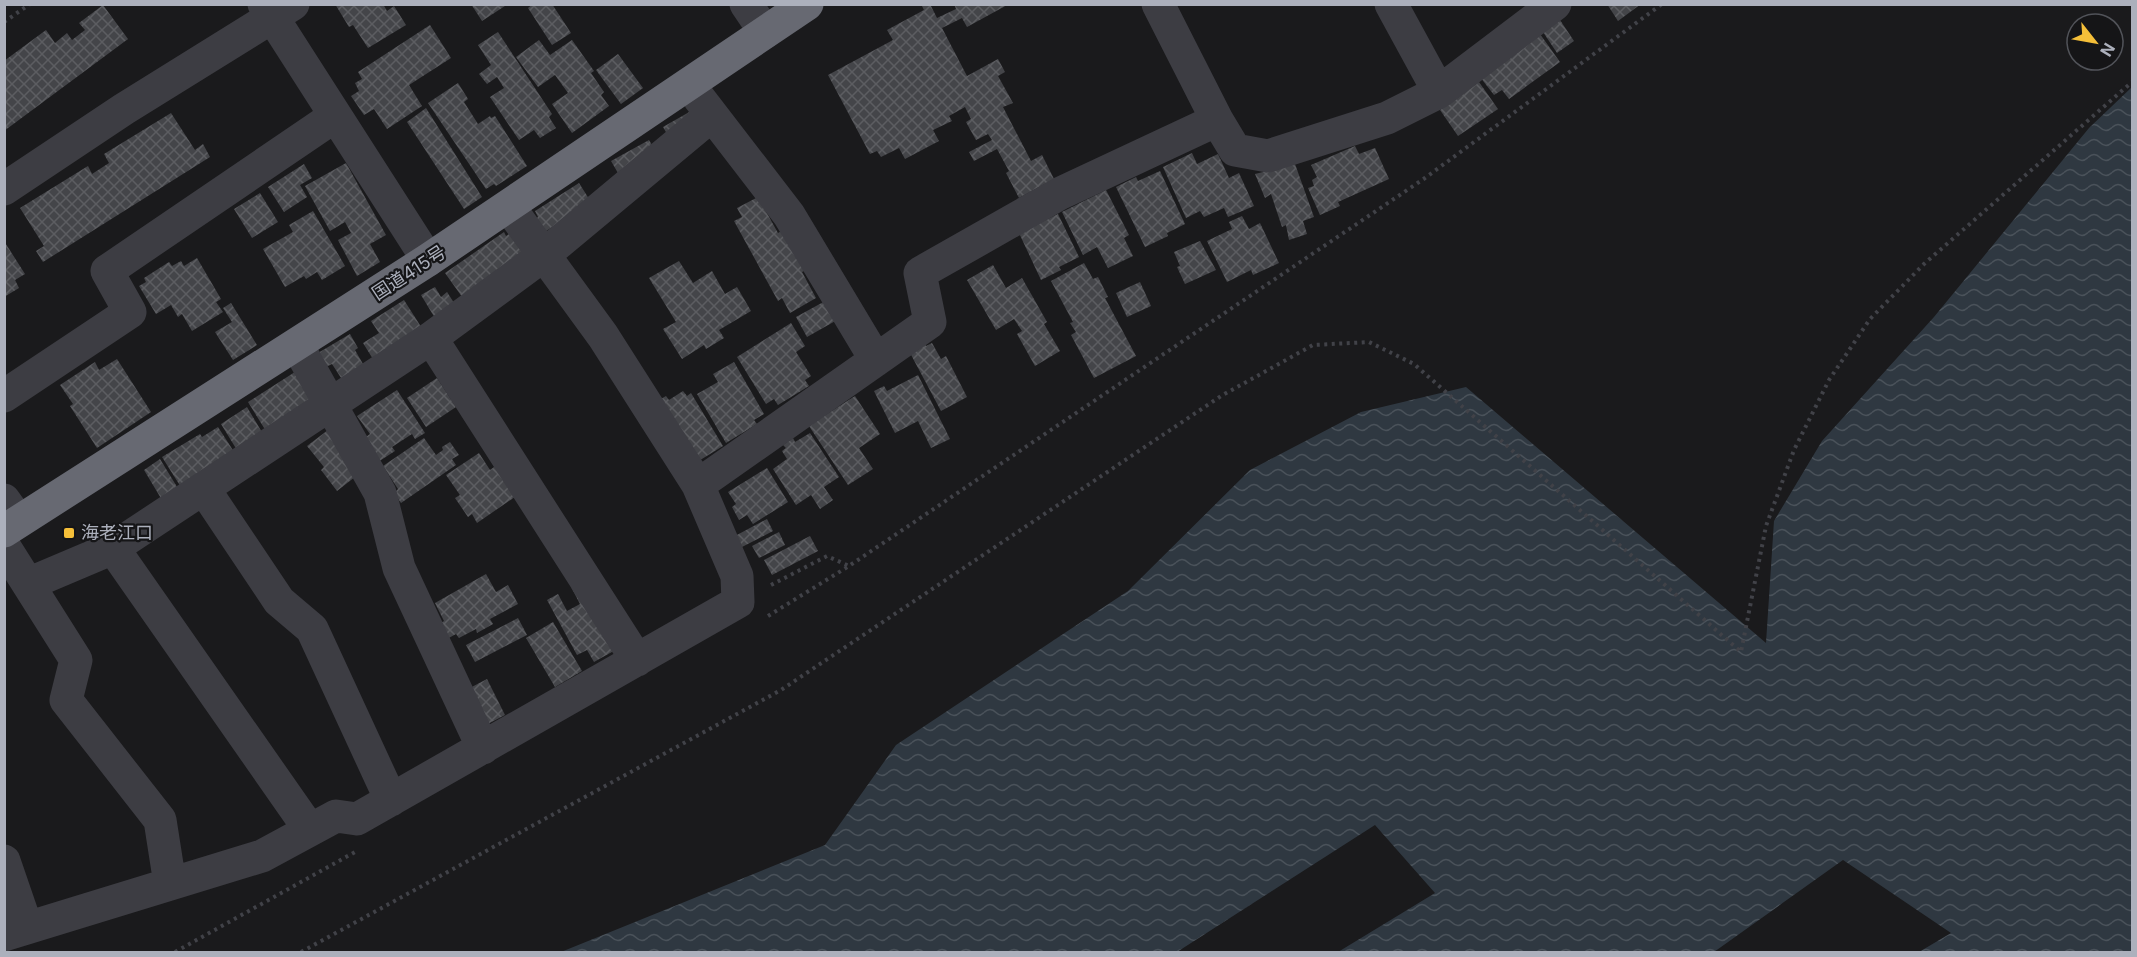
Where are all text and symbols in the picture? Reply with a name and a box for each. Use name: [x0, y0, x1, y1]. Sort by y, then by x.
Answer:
north arrow: [2065, 12, 2125, 72]
text: N: [2096, 39, 2120, 60]
street label: 国道415号: [368, 241, 449, 304]
place label: 海老江口: [81, 522, 153, 543]
marker: 海老江口: [62, 526, 76, 540]

